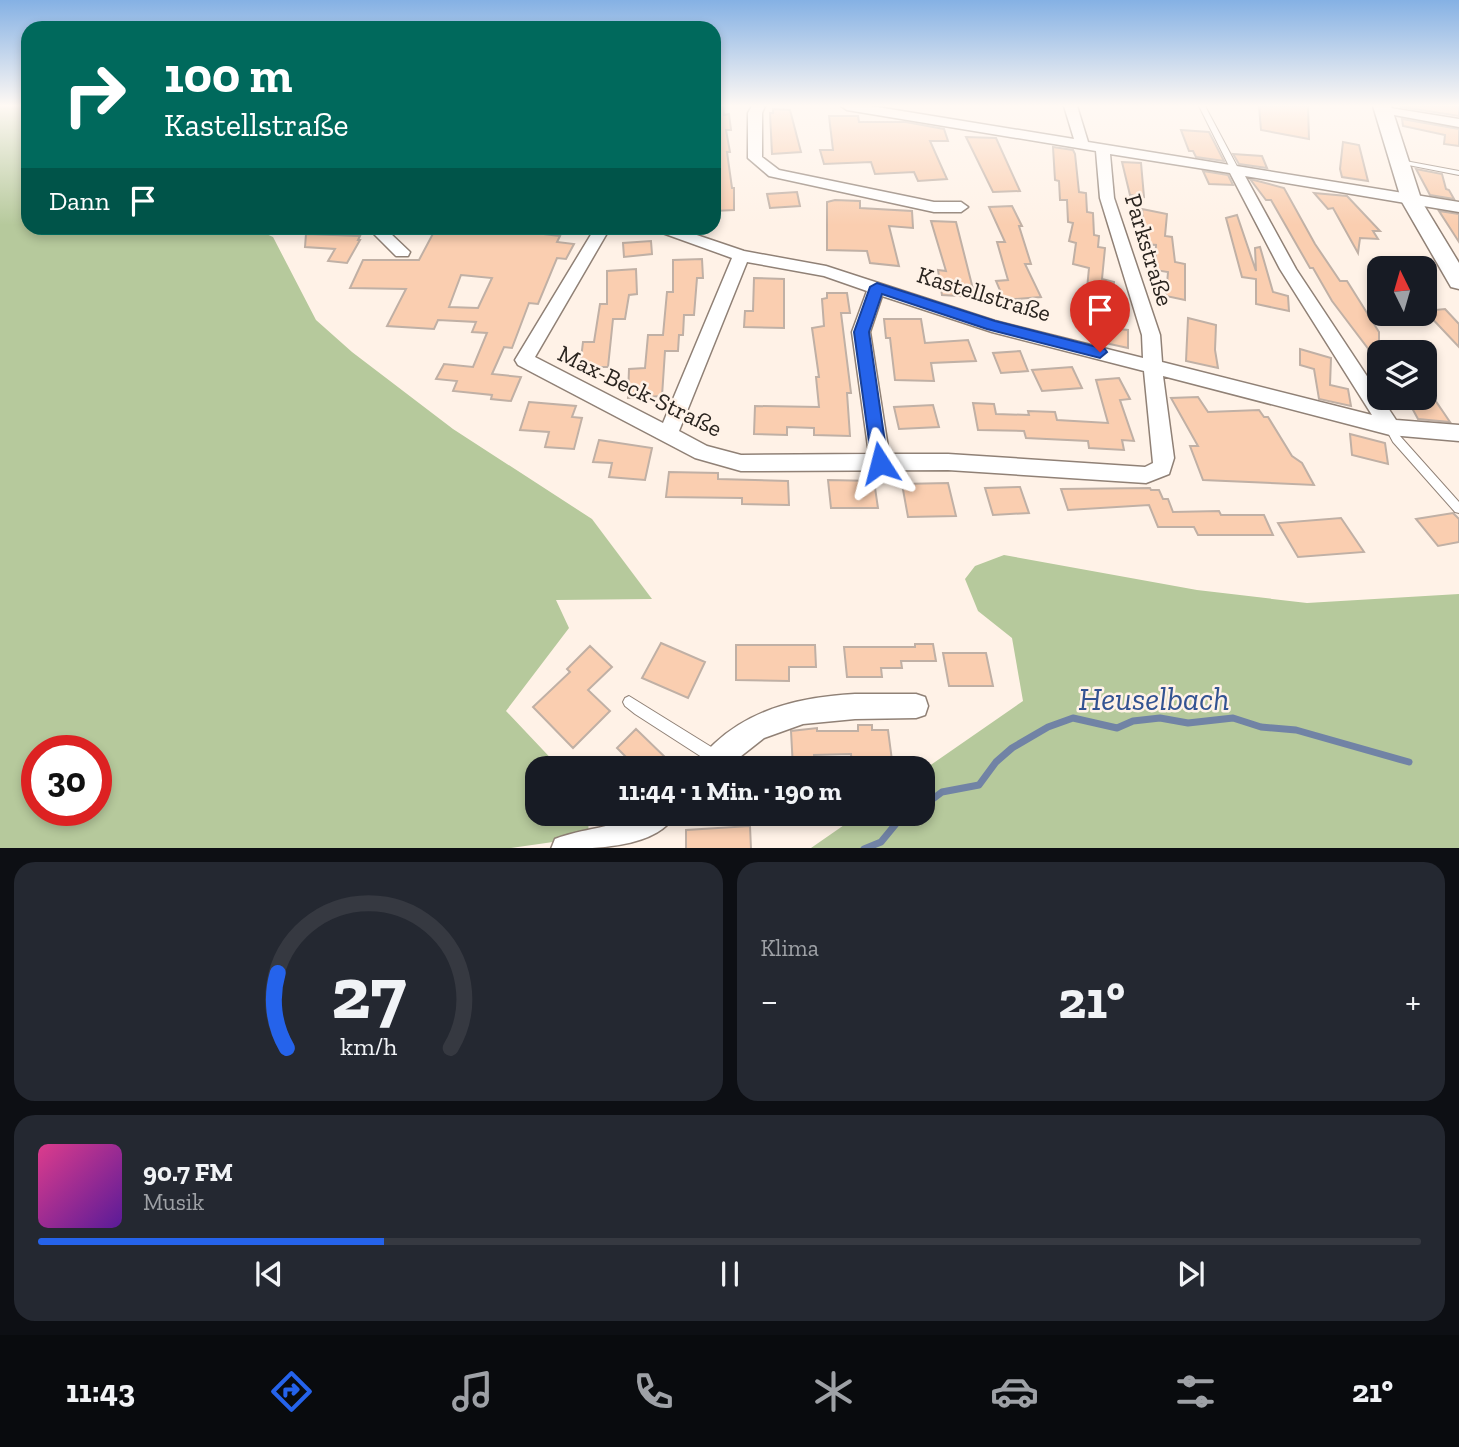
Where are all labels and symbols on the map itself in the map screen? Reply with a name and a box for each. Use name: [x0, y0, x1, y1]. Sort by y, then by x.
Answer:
street label: Parkstraße: [1119, 190, 1180, 309]
north arrow: [1367, 256, 1437, 326]
street label: Kastellstraße: [914, 259, 1055, 328]
pin: [1070, 280, 1130, 352]
street label: Max-Beck-Straße: [553, 338, 727, 443]
position arrow: [843, 426, 917, 500]
water label: Heuselbach: [1079, 680, 1229, 718]
speed limit sign: 30: [21, 735, 112, 826]

